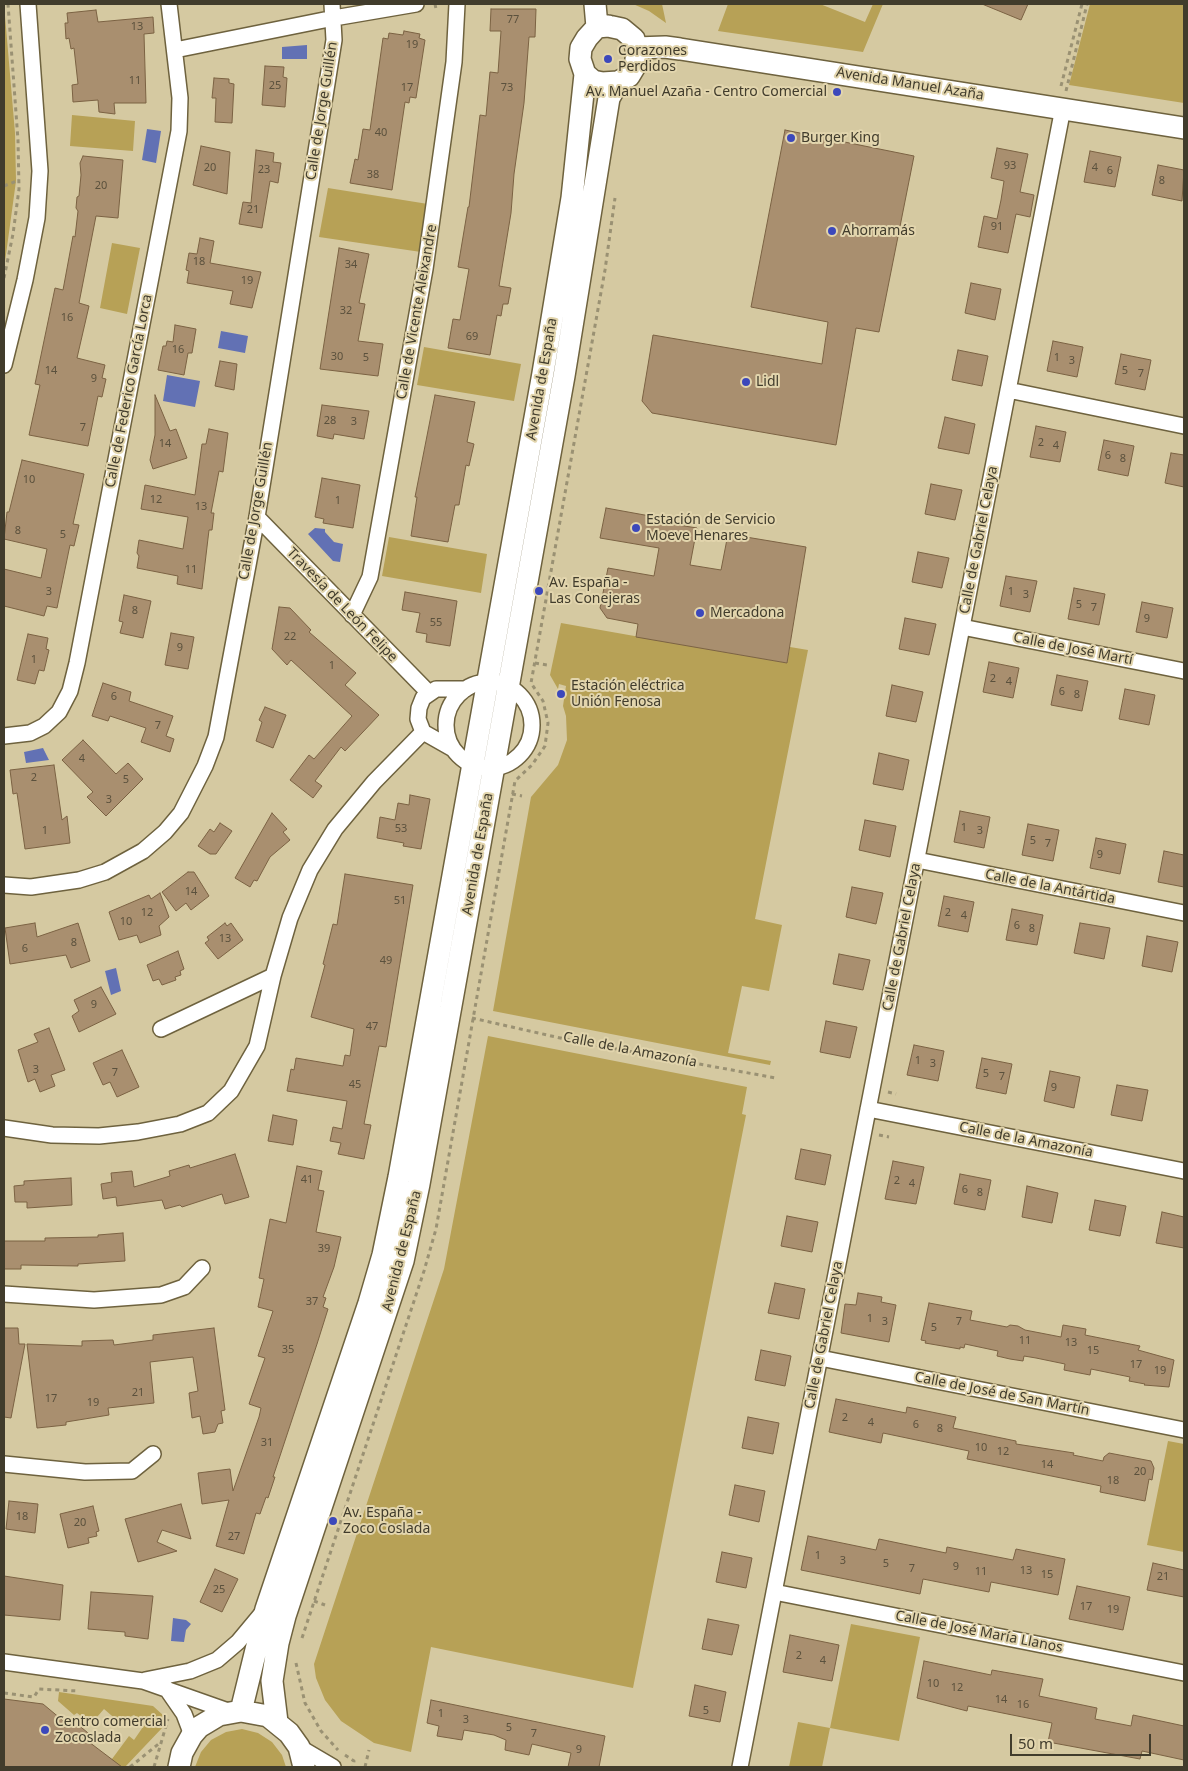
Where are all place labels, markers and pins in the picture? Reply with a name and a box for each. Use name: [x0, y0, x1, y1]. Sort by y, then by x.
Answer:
place label: Corazones Perdidos: [618, 43, 687, 75]
marker: Corazones Perdidos: [602, 53, 614, 65]
place label: Av. Manuel Azaña - Centro Comercial: [586, 84, 827, 100]
marker: Av. Manuel Azaña - Centro Comercial: [831, 86, 843, 98]
place label: Burger King: [801, 130, 880, 146]
marker: Burger King: [785, 132, 797, 144]
place label: Ahorramás: [842, 223, 915, 239]
marker: Ahorramás: [826, 225, 838, 237]
place label: Lidl: [756, 374, 779, 390]
marker: Lidl: [740, 376, 752, 388]
place label: Estación de Servicio Moeve Henares: [646, 512, 776, 544]
marker: Estación de Servicio Moeve Henares: [630, 522, 642, 534]
place label: Av. España - Las Conejeras: [549, 575, 640, 608]
marker: Av. España - Las Conejeras: [533, 585, 545, 597]
place label: Mercadona: [710, 605, 784, 621]
marker: Mercadona: [694, 607, 706, 619]
place label: Estación eléctrica Unión Fenosa: [571, 678, 685, 710]
marker: Estación eléctrica Unión Fenosa: [555, 688, 567, 700]
place label: Av. España - Zoco Coslada: [343, 1505, 430, 1538]
marker: Av. España - Zoco Coslada: [327, 1515, 339, 1527]
place label: Centro comercial Zocoslada: [55, 1714, 167, 1746]
marker: Centro comercial Zocoslada: [39, 1724, 51, 1736]

